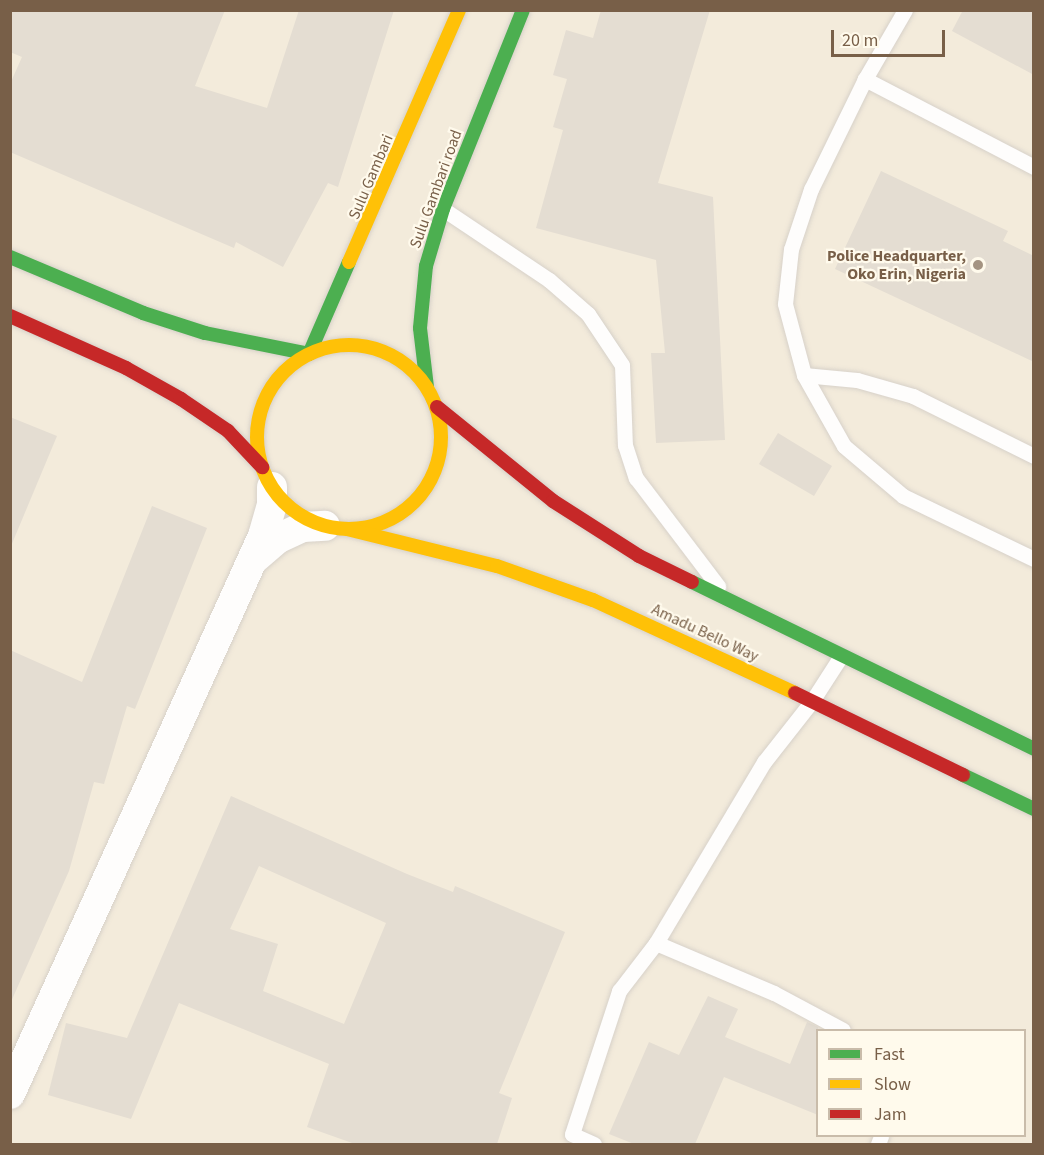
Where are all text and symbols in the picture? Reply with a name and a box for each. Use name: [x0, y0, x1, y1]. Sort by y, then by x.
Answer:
scale bar: [834, 18, 948, 56]
text: 20 m: [842, 28, 878, 53]
street label: Sulu Gambari road: [406, 127, 466, 251]
street label: Sulu Gambari: [344, 132, 398, 222]
place label: Police Headquarter, Oko Erin, Nigeria: [827, 246, 966, 284]
marker: Police Headquarter, Oko Erin, Nigeria: [971, 258, 985, 272]
street label: Amadu Bello Way: [648, 600, 762, 666]
legend: [816, 1029, 1026, 1137]
text: Fast: [874, 1042, 905, 1067]
text: Slow: [874, 1072, 911, 1097]
text: Jam: [874, 1102, 907, 1127]

